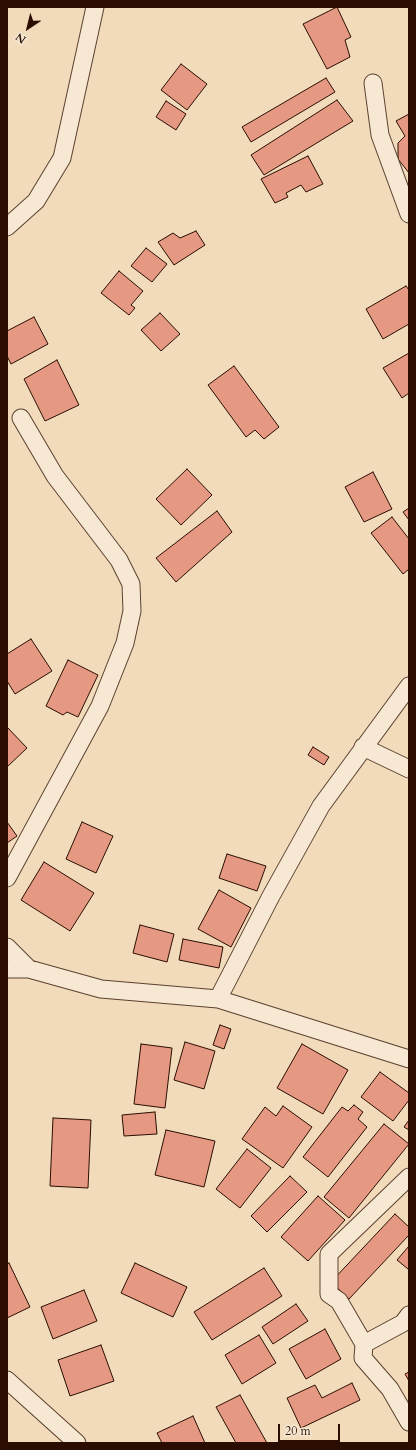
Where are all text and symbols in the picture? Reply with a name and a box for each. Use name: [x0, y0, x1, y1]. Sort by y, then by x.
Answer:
north arrow: [8, 8, 48, 48]
text: N: [13, 29, 29, 47]
scale bar: [280, 1416, 342, 1442]
text: 20 m: [285, 1423, 311, 1439]

